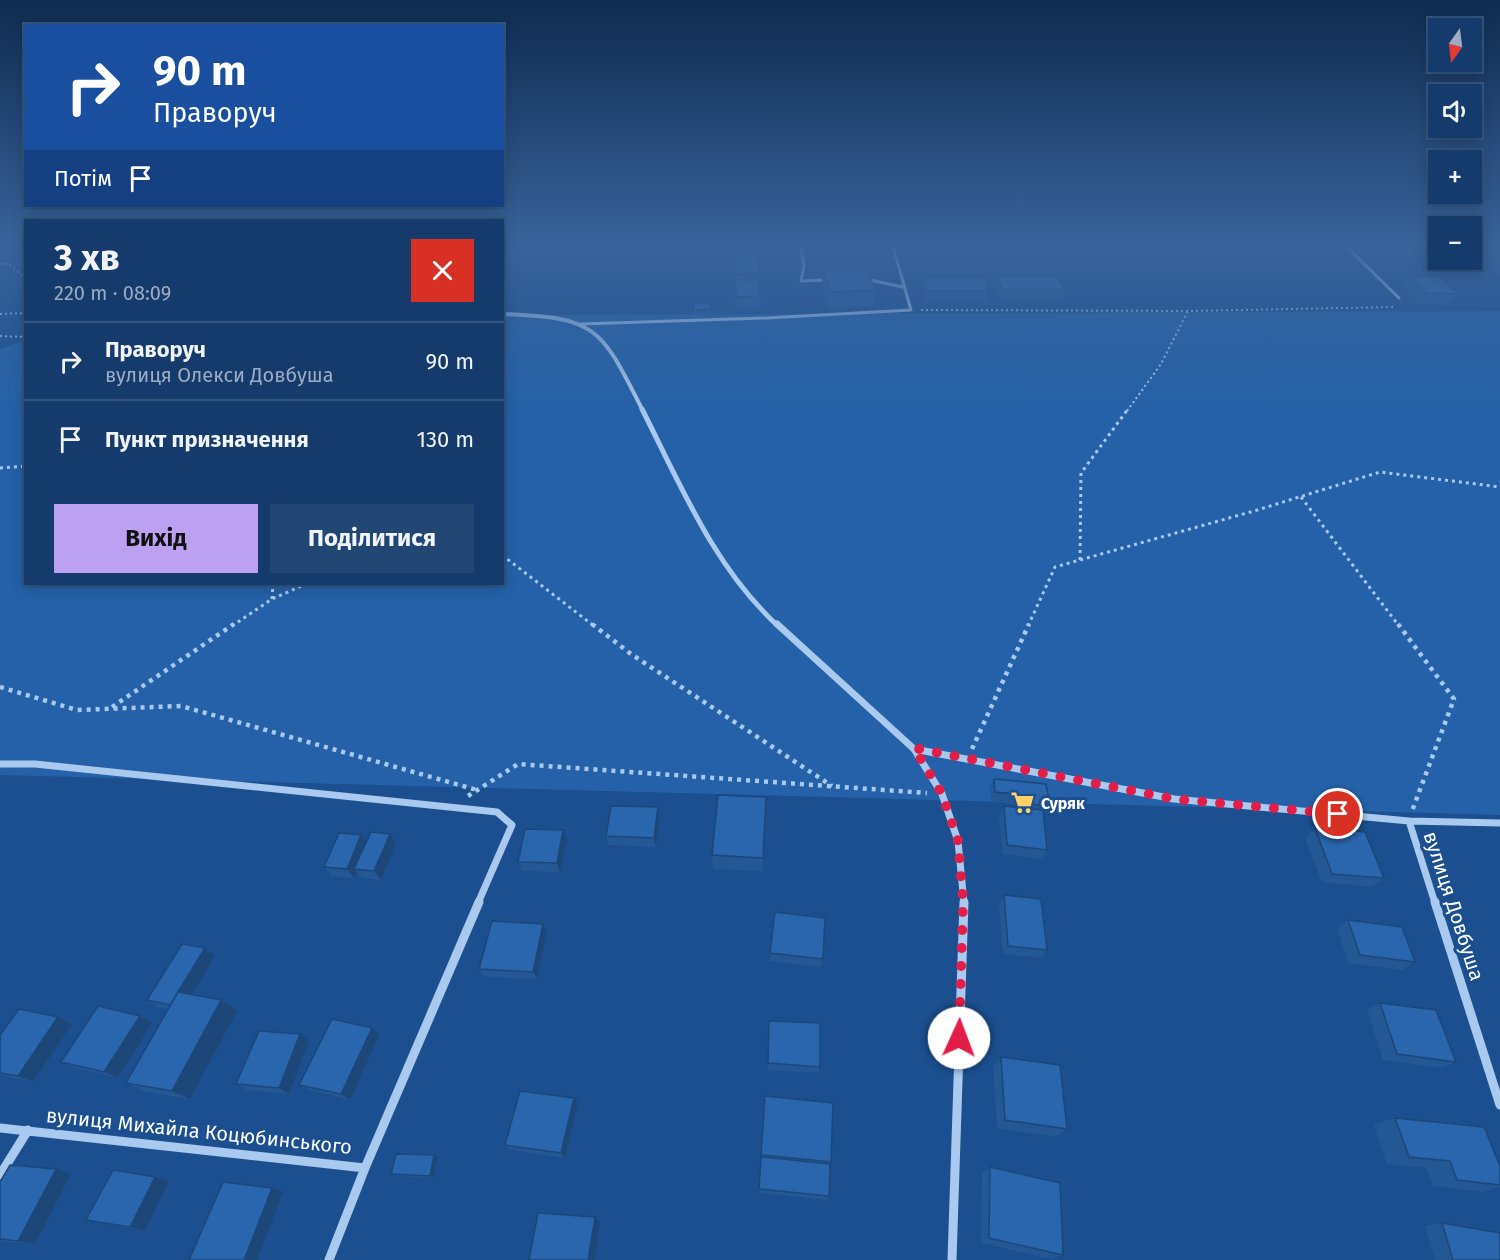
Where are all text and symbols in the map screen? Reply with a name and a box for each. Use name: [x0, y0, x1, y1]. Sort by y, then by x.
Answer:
north arrow: [1428, 18, 1482, 72]
map controls: [1428, 18, 1482, 270]
text: 90 m: [153, 46, 247, 96]
icon: right: [54, 48, 132, 126]
button: sound: [1428, 84, 1482, 138]
text: Праворуч: [153, 97, 277, 129]
button: +: [1428, 150, 1482, 204]
icon: arrive: [124, 162, 157, 195]
text: Потім: [54, 165, 112, 192]
button: −: [1428, 216, 1482, 270]
text: 3 хв: [54, 236, 120, 280]
button: close: [411, 239, 474, 302]
text: 220 m · 08:09: [54, 281, 171, 305]
text: Праворуч: [105, 336, 206, 363]
icon: right: [54, 345, 87, 378]
text: 90 m: [425, 348, 474, 375]
text: вулиця Олекси Довбуша: [105, 363, 334, 387]
icon: arrive: [54, 423, 87, 456]
text: Пункт призначення: [105, 426, 309, 453]
text: 130 m: [417, 426, 474, 453]
button: Вихід: [54, 504, 258, 573]
button: Поділитися: [270, 504, 474, 573]
pin: [1312, 788, 1363, 839]
supermarket icon: Суряк: [1010, 790, 1036, 816]
place label: Суряк: [1041, 794, 1085, 813]
icon: arrive: [1321, 797, 1354, 830]
street label: вулиця Довбуша: [1419, 828, 1489, 984]
position arrow: [927, 1006, 991, 1070]
street label: вулиця Михайла Коцюбинського: [45, 1103, 353, 1159]

